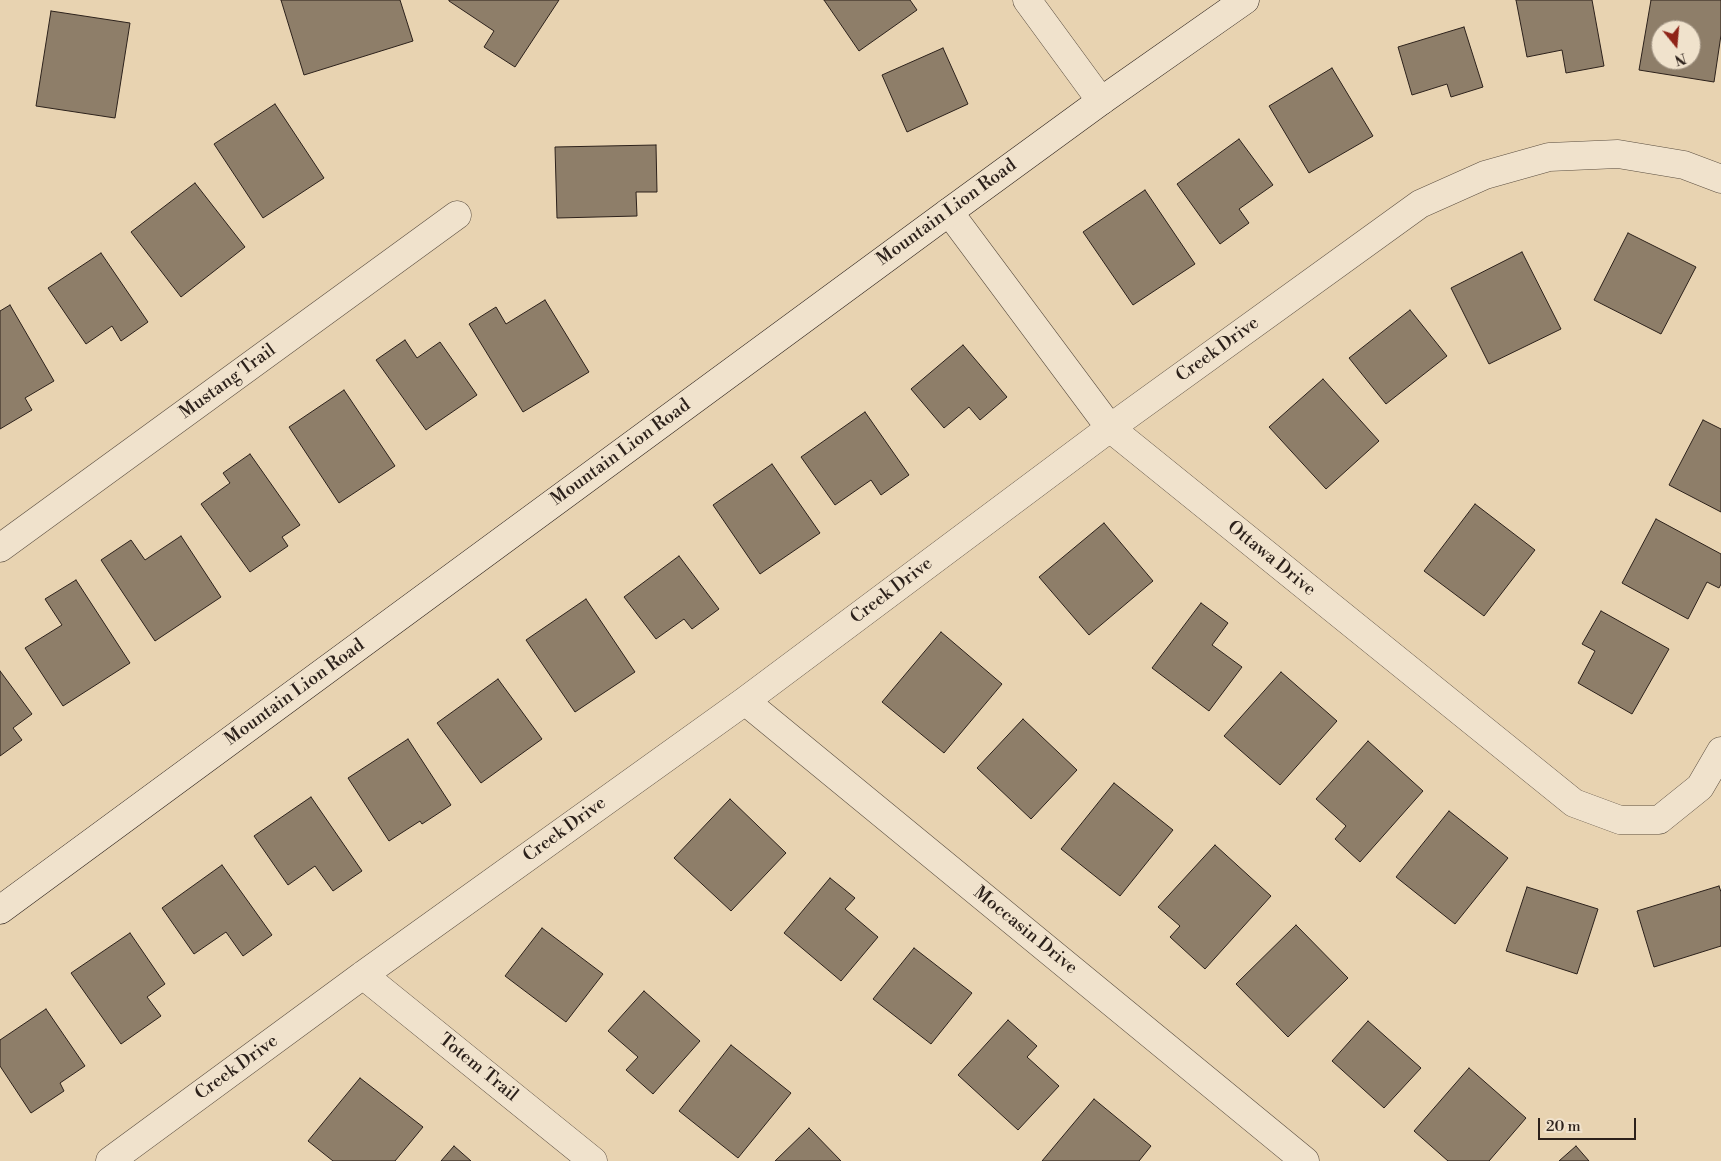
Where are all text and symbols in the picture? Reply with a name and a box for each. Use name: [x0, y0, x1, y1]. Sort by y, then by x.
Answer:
north arrow: [1651, 20, 1701, 70]
text: N: [1672, 48, 1688, 69]
street label: Mountain Lion Road: [873, 155, 1021, 271]
street label: Creek Drive: [1172, 313, 1264, 387]
street label: Mustang Trail: [176, 340, 280, 424]
street label: Mountain Lion Road: [547, 395, 695, 511]
street label: Ottawa Drive: [1223, 517, 1319, 601]
street label: Creek Drive: [847, 553, 937, 629]
street label: Mountain Lion Road: [221, 635, 369, 751]
street label: Creek Drive: [519, 793, 611, 867]
street label: Moccasin Drive: [969, 883, 1081, 979]
street label: Totem Trail: [434, 1029, 522, 1107]
street label: Creek Drive: [191, 1031, 283, 1105]
scale bar: [1541, 1108, 1638, 1140]
text: 20 m: [1546, 1117, 1581, 1136]

